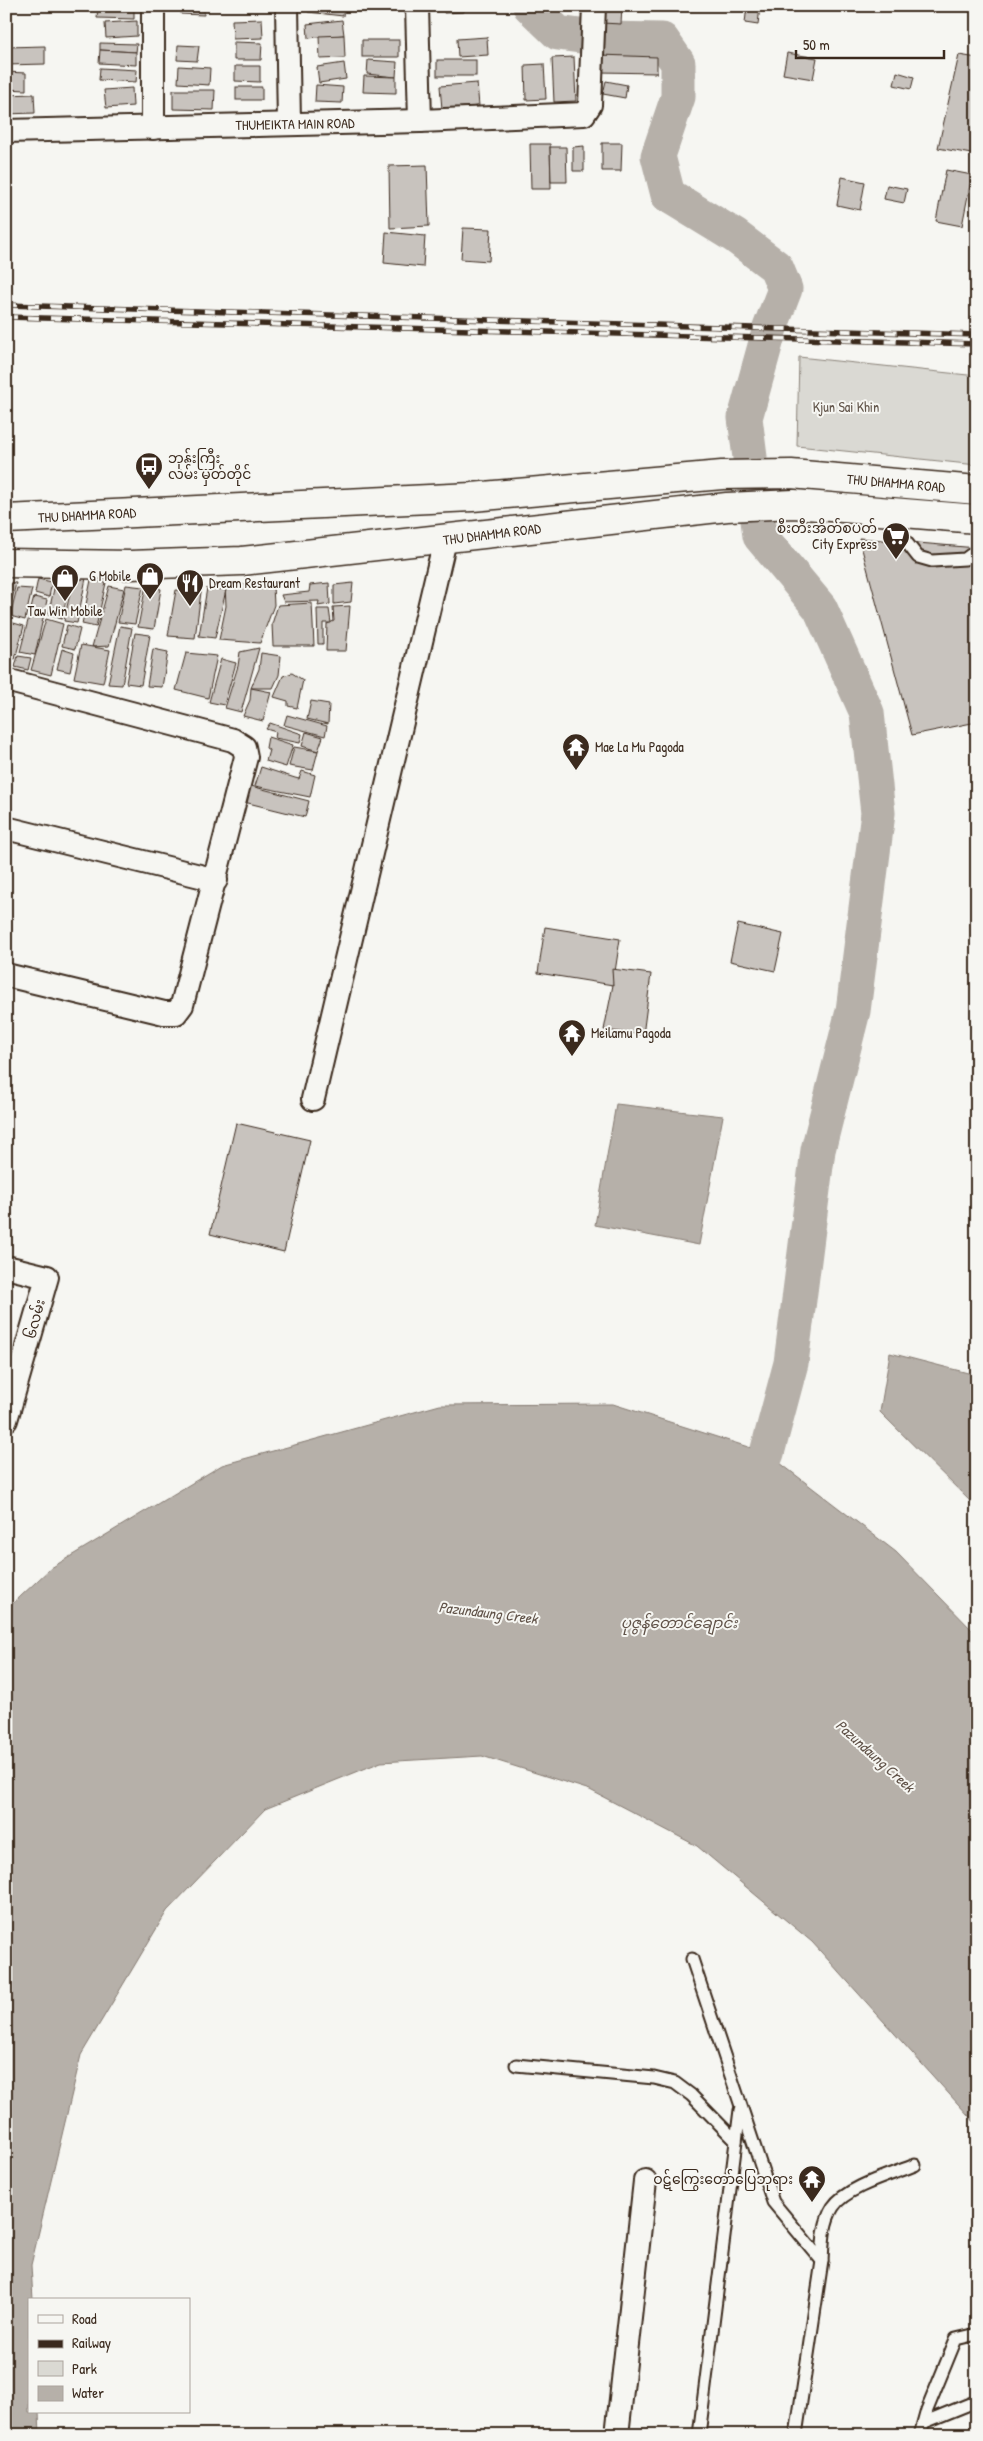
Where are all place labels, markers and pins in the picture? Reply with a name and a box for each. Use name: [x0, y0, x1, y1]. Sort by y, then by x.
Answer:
place label: ဘုန်းကြီး လမ်း မှတ်တိုင်: [168, 448, 251, 486]
bus stop icon: ဘုန်းကြီး လမ်း မှတ်တိုင်: [134, 451, 164, 490]
place label: စီးတီးအိတ်စပတ် City Express: [777, 518, 877, 554]
supermarket icon: စီးတီးအိတ်စပတ် City Express: [881, 521, 911, 560]
shop icon: G Mobile: [135, 561, 165, 600]
shop icon: Taw Win Mobile: [50, 563, 80, 602]
place label: G Mobile: [89, 566, 131, 585]
restaurant icon: Dream Restaurant: [175, 568, 205, 607]
place label: Dream Restaurant: [209, 573, 300, 592]
place label: Taw Win Mobile: [27, 601, 103, 620]
temple icon: Mae La Mu Pagoda: [561, 732, 591, 771]
place label: Mae La Mu Pagoda: [595, 737, 684, 757]
temple icon: Meilamu Pagoda: [557, 1018, 587, 1057]
place label: Meilamu Pagoda: [591, 1023, 671, 1043]
temple icon: ဝဋ်ကြွေးတော်ပြေဘုရား: [797, 2164, 827, 2203]
place label: ဝဋ်ကြွေးတော်ပြေဘုရား: [653, 2169, 793, 2191]

